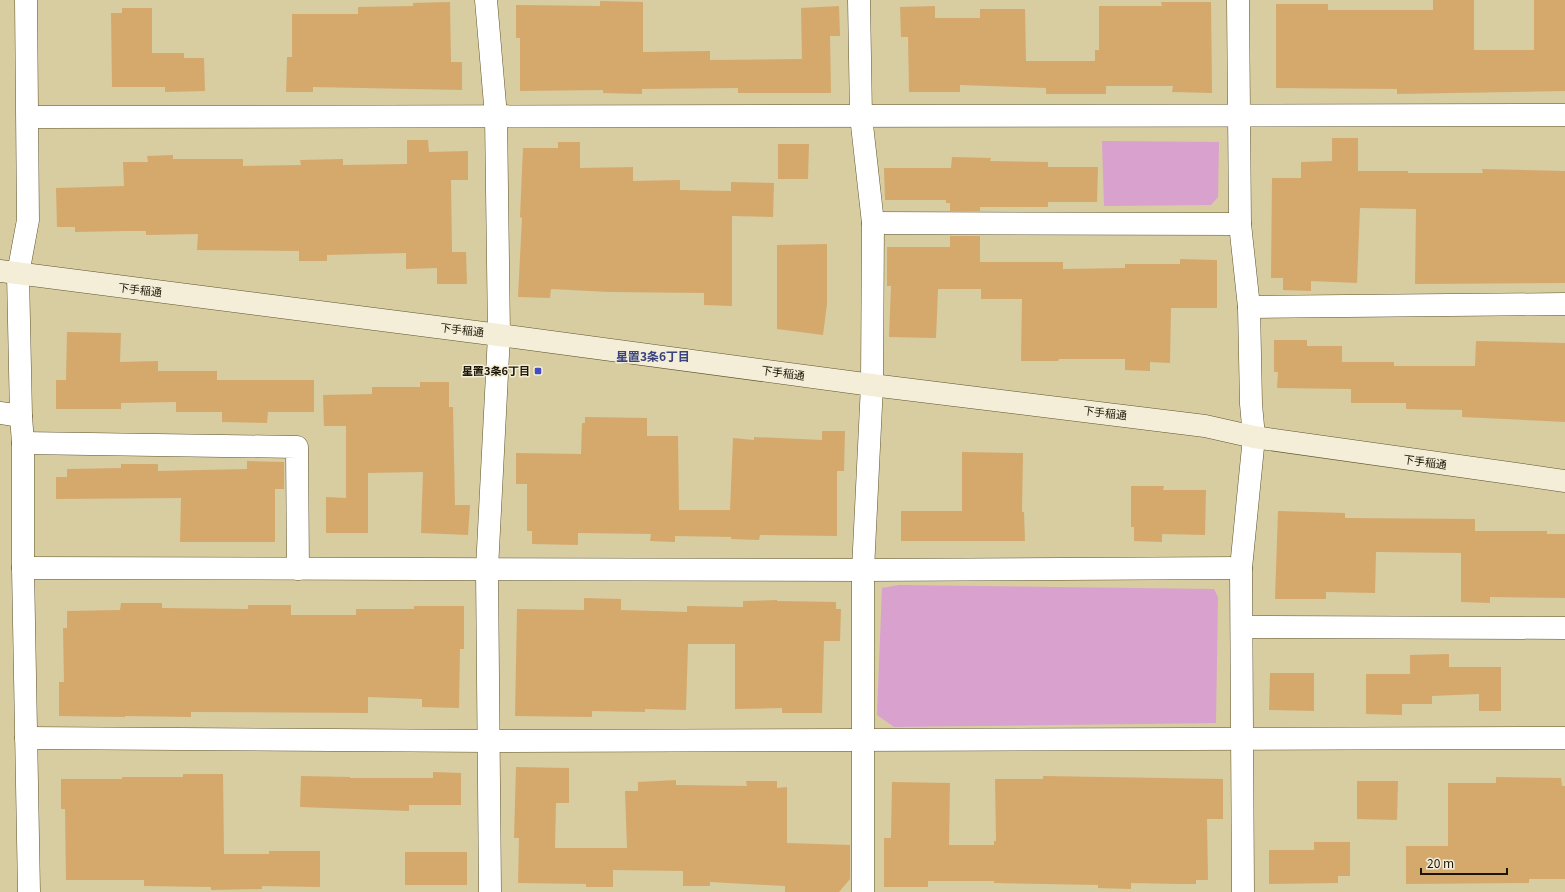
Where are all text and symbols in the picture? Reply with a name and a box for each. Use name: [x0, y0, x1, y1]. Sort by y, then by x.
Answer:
street label: 下手稲通: [117, 278, 163, 300]
street label: 下手稲通: [439, 318, 485, 340]
district label: 星置3条6丁目: [616, 347, 690, 364]
street label: 下手稲通: [760, 361, 806, 383]
place label: 星置3条6丁目: [462, 362, 530, 378]
marker: 星置3条6丁目: [533, 366, 543, 376]
street label: 下手稲通: [1082, 401, 1128, 423]
street label: 下手稲通: [1402, 450, 1448, 472]
scale bar: [1421, 850, 1507, 876]
text: 20 m: [1427, 854, 1454, 871]

